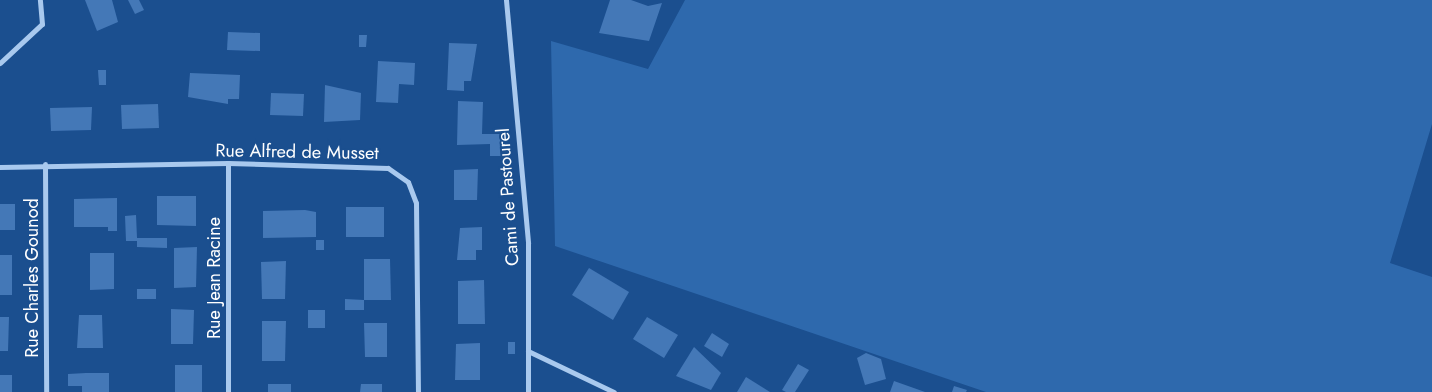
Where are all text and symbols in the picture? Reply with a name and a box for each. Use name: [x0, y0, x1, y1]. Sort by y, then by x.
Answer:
street label: Cami de Pastourel: [492, 127, 524, 267]
street label: Rue Alfred de Musset: [215, 140, 379, 164]
street label: Rue Charles Gounod: [21, 198, 43, 358]
street label: Rue Jean Racine: [203, 217, 225, 339]

